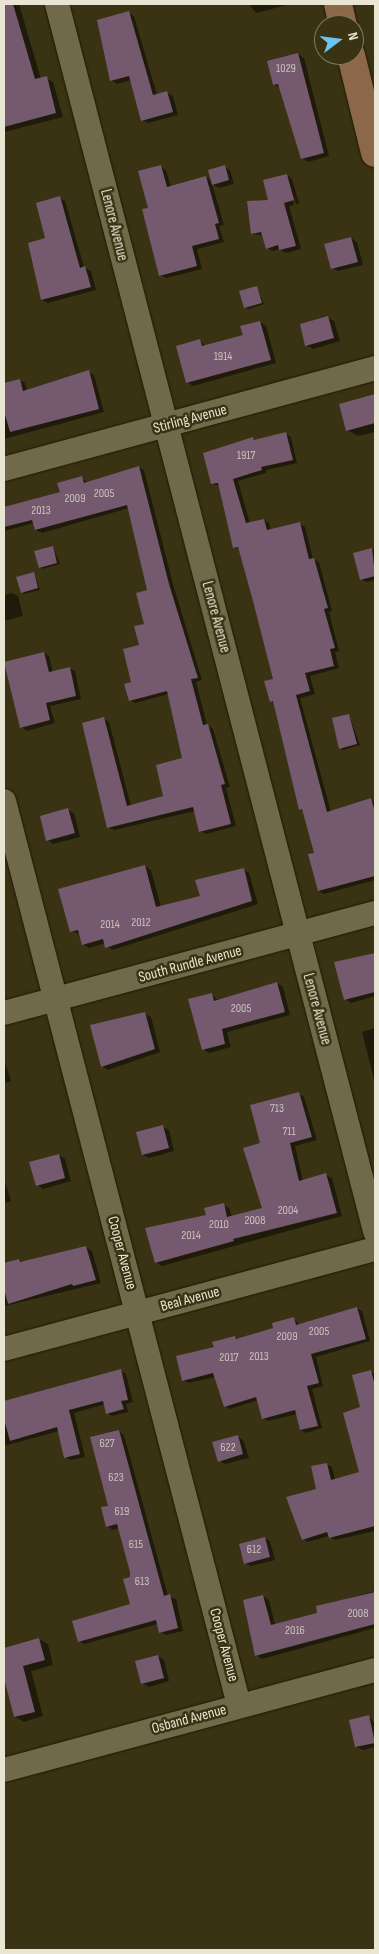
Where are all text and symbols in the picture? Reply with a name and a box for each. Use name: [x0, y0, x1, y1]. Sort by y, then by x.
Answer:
north arrow: [314, 15, 364, 65]
text: N: [344, 30, 362, 42]
house number: 1029: [276, 62, 296, 76]
street label: Lenore Avenue: [96, 187, 132, 263]
house number: 1914: [214, 350, 232, 364]
street label: Stirling Avenue: [151, 401, 229, 437]
house number: 1917: [237, 449, 255, 463]
house number: 2005: [94, 487, 114, 501]
house number: 2009: [65, 492, 85, 506]
house number: 2013: [31, 504, 51, 518]
street label: Lenore Avenue: [198, 579, 234, 655]
house number: 2012: [131, 916, 151, 930]
house number: 2014: [100, 918, 120, 932]
street label: South Rundle Avenue: [136, 942, 244, 986]
street label: Lenore Avenue: [299, 971, 335, 1047]
house number: 2005: [231, 1002, 251, 1016]
house number: 713: [270, 1102, 284, 1116]
house number: 711: [282, 1125, 296, 1139]
house number: 2004: [278, 1204, 298, 1218]
street label: Cooper Avenue: [104, 1214, 140, 1292]
house number: 2008: [245, 1214, 265, 1228]
house number: 2010: [209, 1218, 229, 1232]
house number: 2014: [181, 1229, 201, 1243]
street label: Beal Avenue: [159, 1282, 221, 1316]
house number: 2005: [309, 1325, 329, 1339]
house number: 2009: [277, 1330, 297, 1344]
house number: 2013: [249, 1350, 269, 1364]
house number: 2017: [219, 1351, 239, 1365]
house number: 627: [99, 1437, 115, 1451]
house number: 622: [220, 1441, 236, 1455]
house number: 623: [108, 1471, 124, 1485]
house number: 619: [115, 1505, 129, 1519]
house number: 615: [129, 1538, 143, 1552]
house number: 612: [247, 1543, 261, 1557]
house number: 613: [135, 1575, 149, 1589]
street label: Cooper Avenue: [206, 1606, 242, 1684]
house number: 2008: [348, 1607, 368, 1621]
house number: 2016: [285, 1624, 305, 1638]
street label: Osband Avenue: [150, 1700, 228, 1738]

